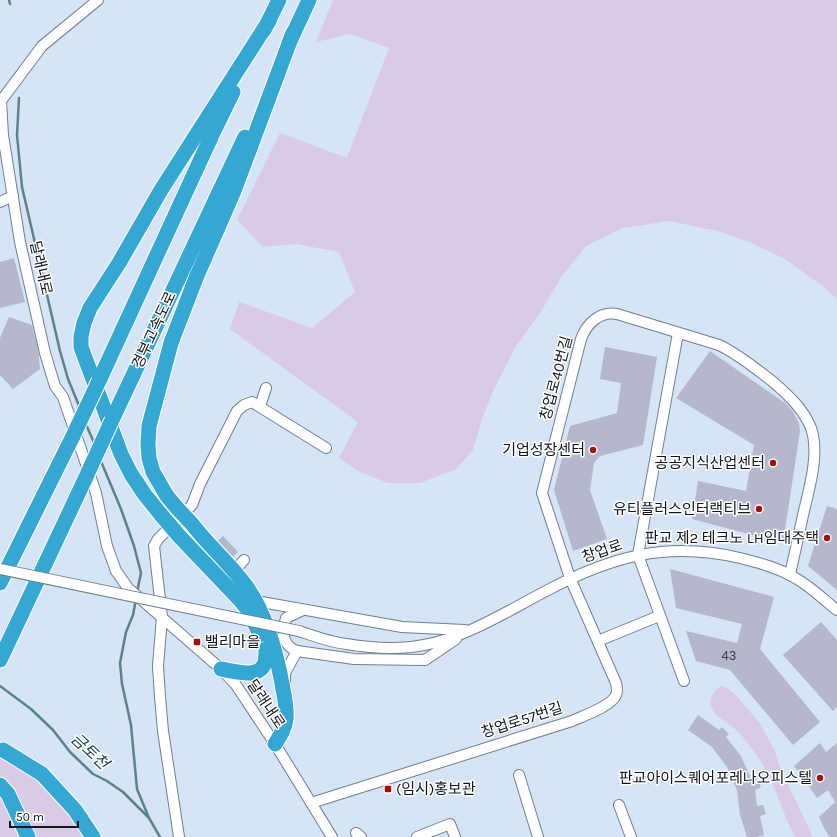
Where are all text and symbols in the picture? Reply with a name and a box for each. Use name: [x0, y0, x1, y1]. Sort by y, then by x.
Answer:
street label: 달래내로: [26, 239, 56, 297]
street label: 경부고속도로: [128, 289, 180, 371]
street label: 창업로40번길: [536, 334, 576, 422]
place label: 기업성장센터: [502, 441, 585, 459]
marker: 기업성장센터: [588, 445, 598, 455]
place label: 공공지식산업센터: [655, 454, 765, 472]
marker: 공공지식산업센터: [768, 458, 778, 468]
place label: 유티플러스인터랙티브: [613, 500, 751, 518]
marker: 유티플러스인터랙티브: [754, 504, 764, 514]
place label: 판교 제2 테크노 LH임대주택: [645, 529, 819, 547]
marker: 판교 제2 테크노 LH임대주택: [822, 533, 832, 543]
street label: 창업로: [579, 536, 625, 566]
place label: 밸리마을: [205, 633, 260, 651]
marker: 밸리마을: [192, 637, 202, 647]
house number: 43: [722, 648, 736, 663]
street label: 달래내로: [243, 676, 289, 732]
street label: 창업로57번길: [479, 698, 565, 742]
water label: 금토천: [67, 729, 114, 775]
place label: 판교아이스퀘어포레나오피스텔: [619, 769, 812, 787]
marker: 판교아이스퀘어포레나오피스텔: [815, 773, 825, 783]
place label: (임시)홍보관: [396, 780, 476, 798]
marker: (임시)홍보관: [383, 784, 393, 794]
scale bar: [10, 803, 78, 829]
text: 50 m: [16, 810, 44, 824]

